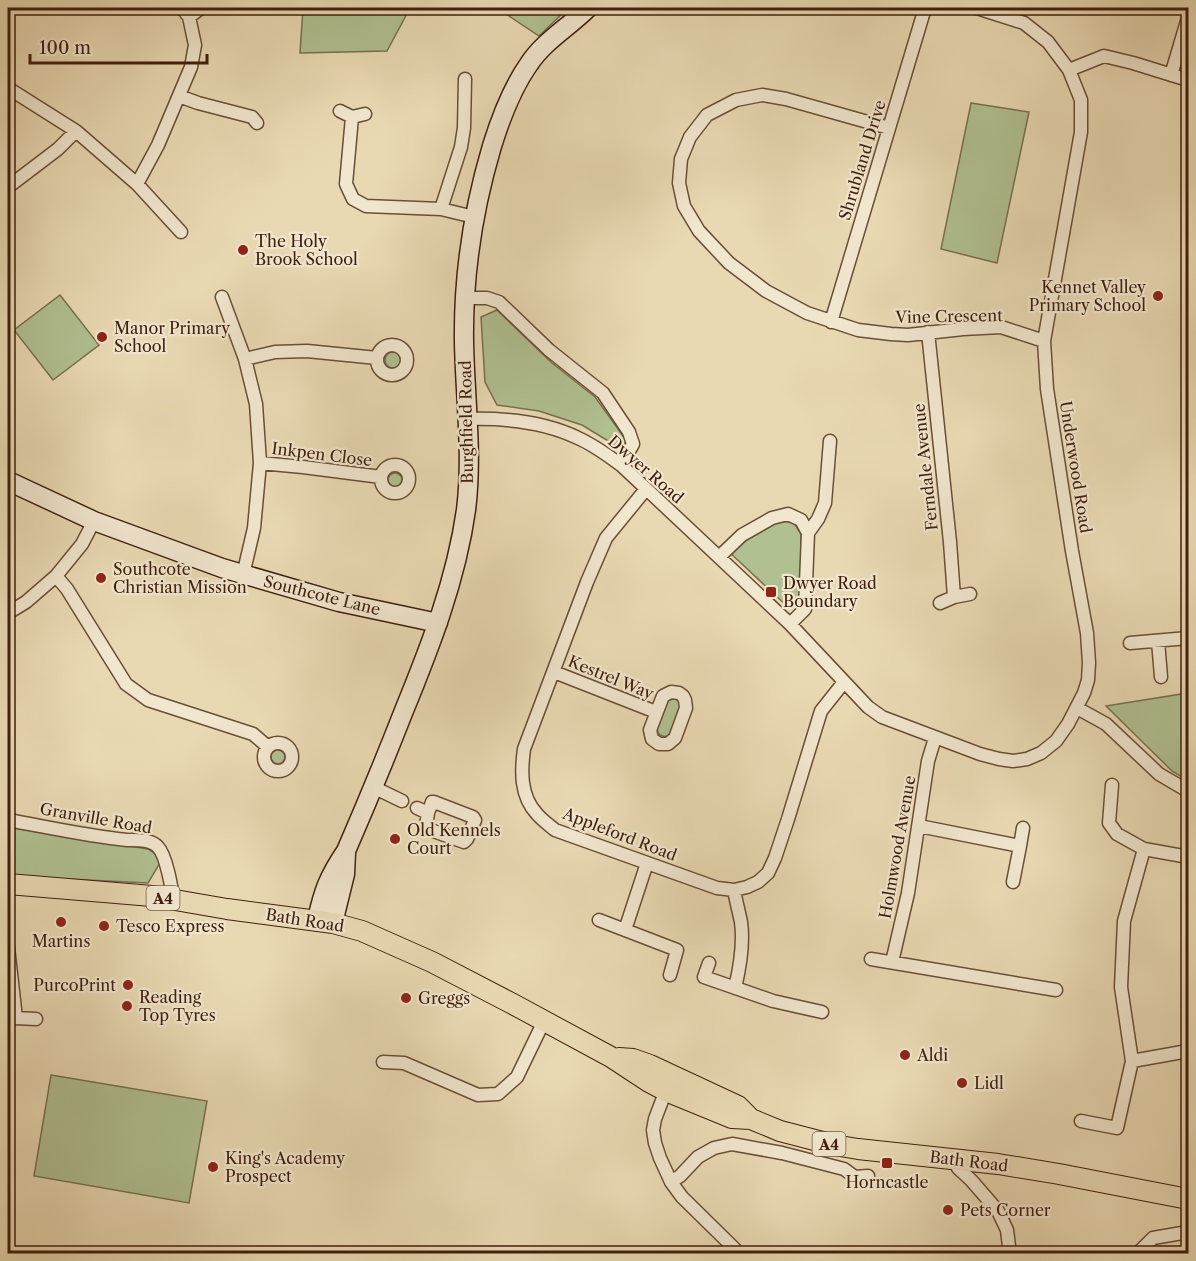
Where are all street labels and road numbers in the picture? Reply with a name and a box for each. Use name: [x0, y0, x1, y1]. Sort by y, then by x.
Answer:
street label: Shrubland Drive: [834, 97, 890, 223]
street label: Vine Crescent: [894, 305, 1003, 327]
street label: Burghfield Road: [455, 360, 477, 484]
street label: Underwood Road: [1056, 400, 1096, 535]
street label: Ferndale Avenue: [908, 402, 942, 532]
street label: Dwyer Road: [604, 431, 688, 507]
street label: Inkpen Close: [271, 438, 373, 470]
street label: Southcote Lane: [261, 571, 383, 619]
street label: Kestrel Way: [565, 651, 658, 704]
street label: Holmwood Avenue: [875, 774, 919, 920]
street label: Granville Road: [38, 798, 154, 838]
street label: Appleford Road: [559, 803, 680, 865]
road number: A4: [146, 886, 180, 910]
street label: Bath Road: [264, 904, 346, 936]
road number: A4: [812, 1132, 846, 1156]
street label: Bath Road: [929, 1146, 1010, 1176]

